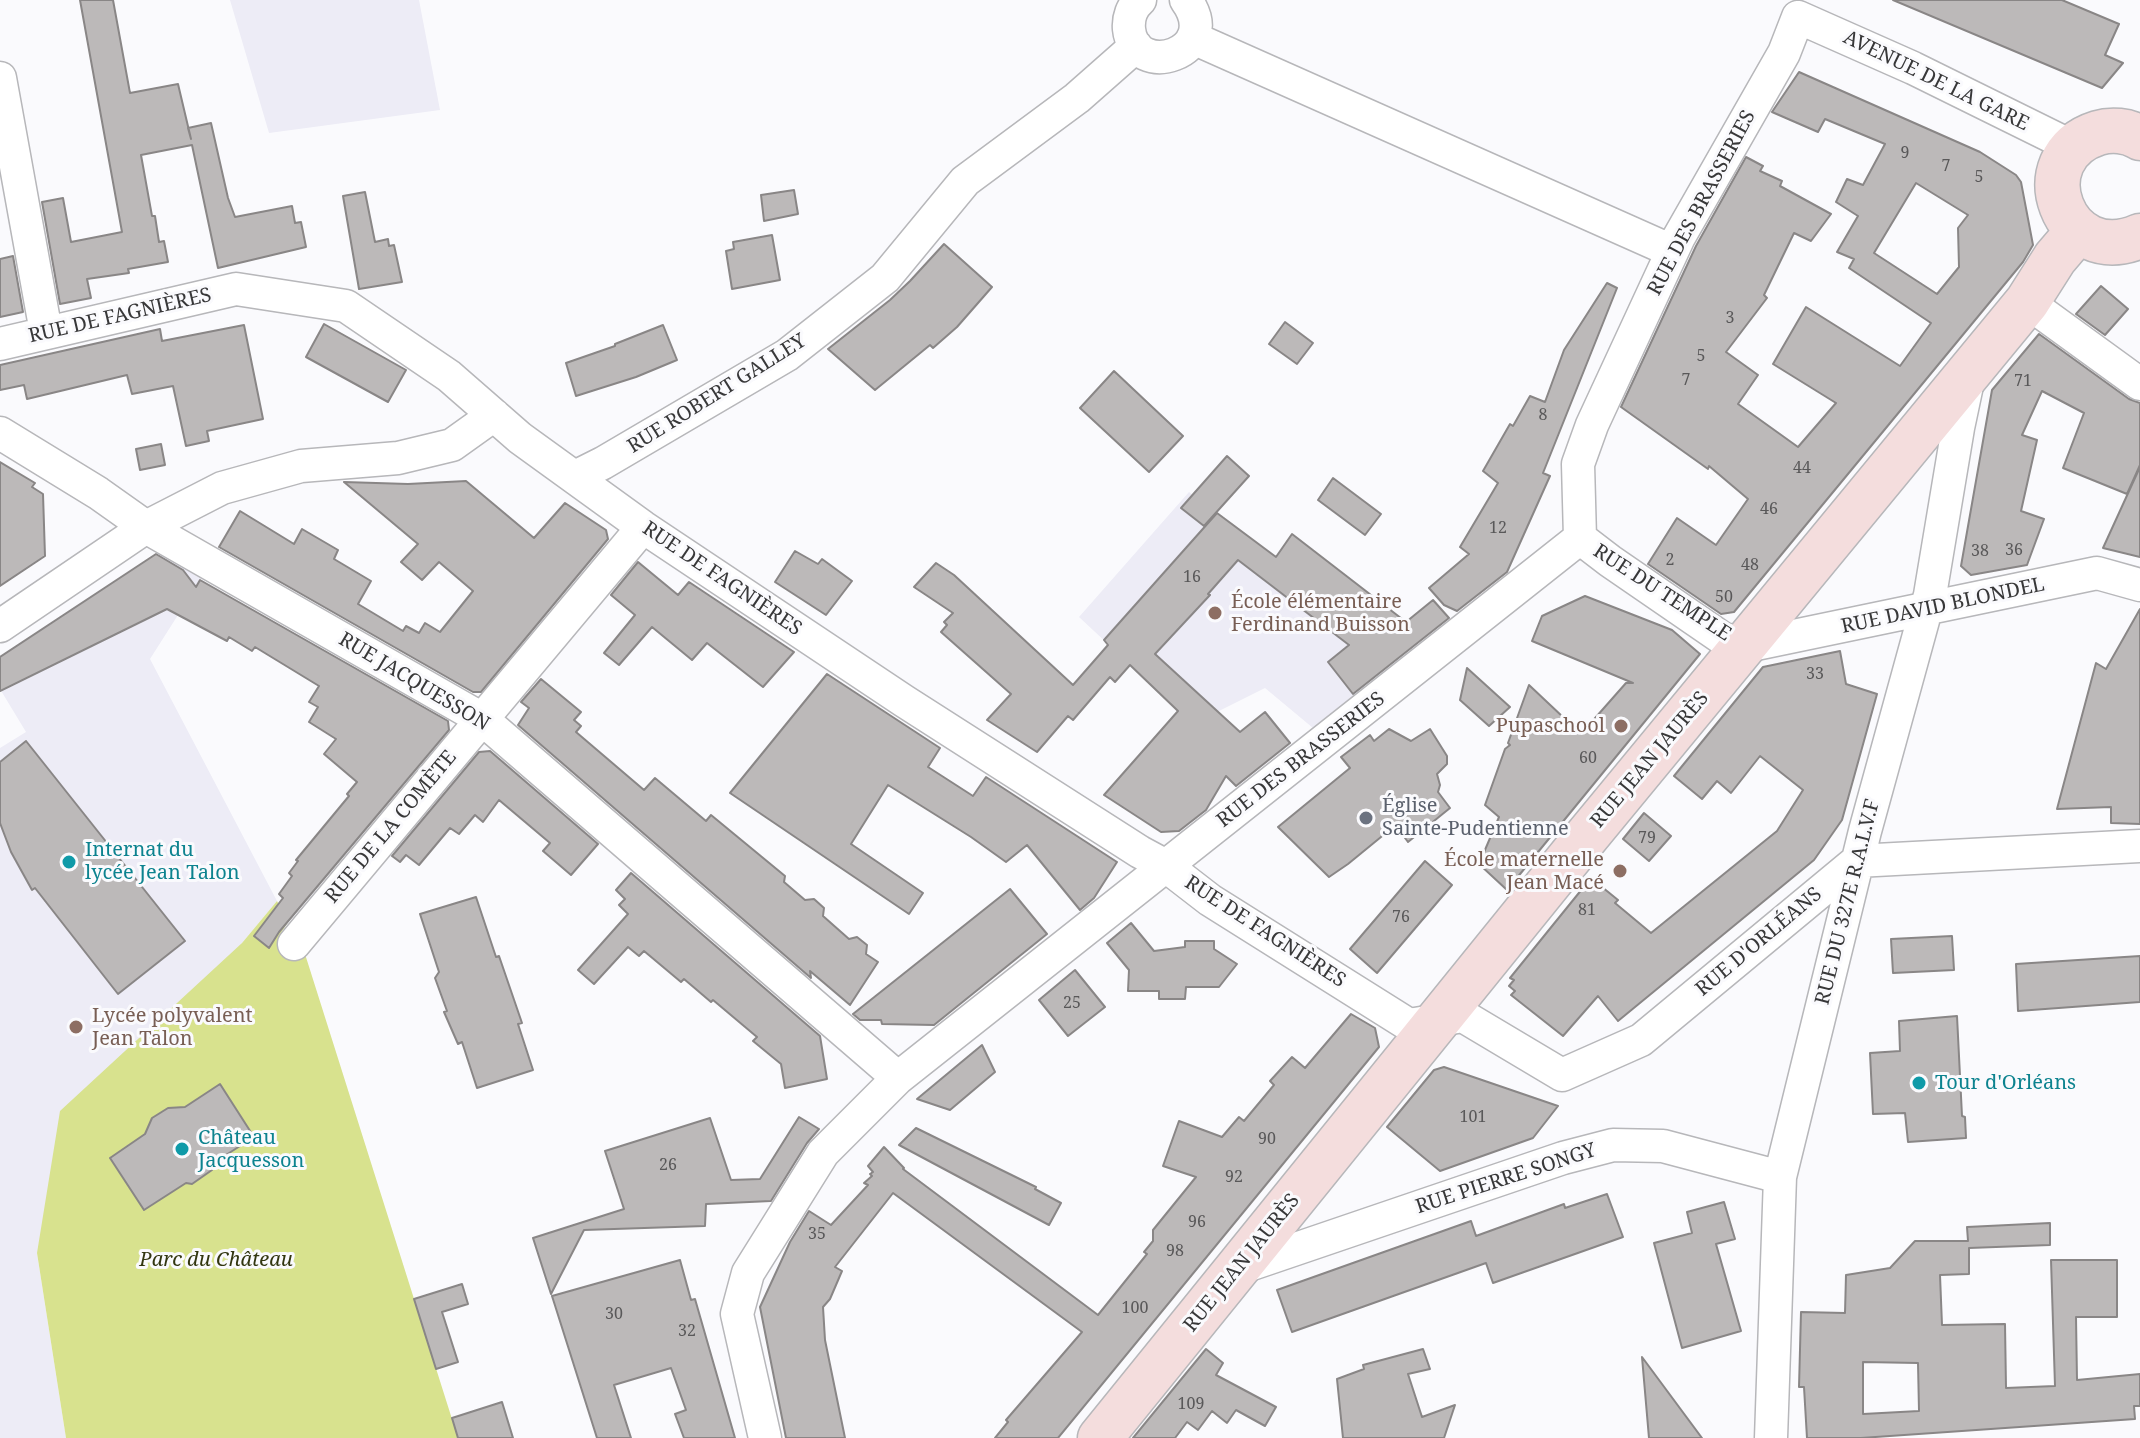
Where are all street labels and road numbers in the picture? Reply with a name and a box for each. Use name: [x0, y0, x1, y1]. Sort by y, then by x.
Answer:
street label: AVENUE DE LA GARE: [1839, 26, 2033, 136]
street label: RUE DES BRASSERIES: [1643, 106, 1761, 300]
street label: RUE DE FAGNIÈRES: [26, 283, 214, 349]
street label: RUE ROBERT GALLEY: [623, 329, 811, 459]
street label: RUE DE FAGNIÈRES: [638, 517, 806, 641]
street label: RUE DU TEMPLE: [1589, 540, 1735, 646]
street label: RUE DAVID BLONDEL: [1839, 573, 2047, 639]
street label: RUE JACQUESSON: [334, 628, 494, 736]
street label: RUE DES BRASSERIES: [1212, 687, 1390, 833]
street label: RUE JEAN JAURÈS: [1586, 687, 1714, 833]
street label: RUE DE LA COMÈTE: [320, 746, 462, 908]
street label: RUE DU 327E R.A.L.V.F: [1811, 797, 1885, 1007]
street label: RUE DE FAGNIÈRES: [1180, 871, 1350, 993]
street label: RUE D'ORLÉANS: [1691, 882, 1827, 1002]
street label: RUE PIERRE SONGY: [1413, 1139, 1599, 1219]
street label: RUE JEAN JAURÈS: [1179, 1189, 1305, 1337]

